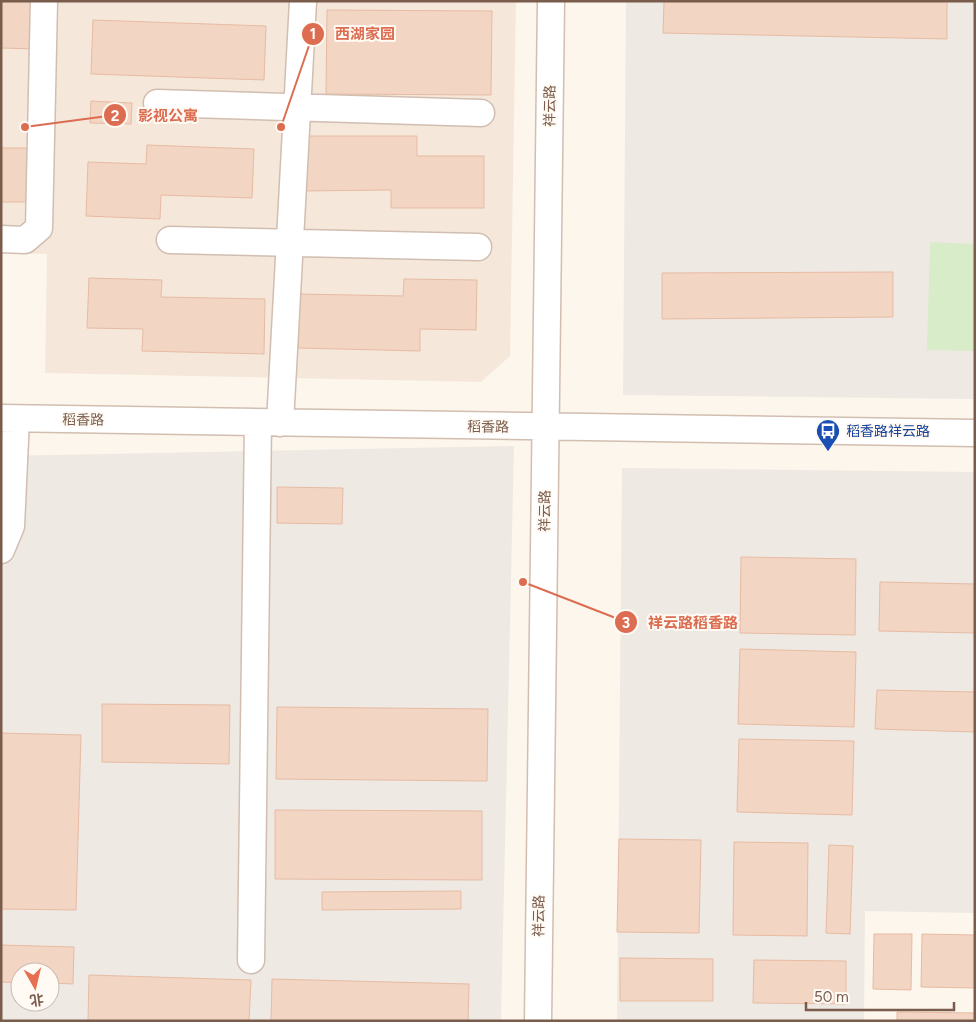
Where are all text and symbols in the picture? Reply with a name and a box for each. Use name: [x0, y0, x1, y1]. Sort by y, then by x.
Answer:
callout: 西湖家园: [300, 19, 405, 49]
text: 1: [310, 25, 316, 43]
text: 西湖家园: [335, 25, 395, 43]
street label: 祥云路: [541, 85, 559, 127]
callout: 影视公寓: [103, 100, 208, 130]
text: 2: [111, 107, 120, 125]
text: 影视公寓: [138, 107, 198, 125]
street label: 稻香路: [62, 411, 104, 429]
street label: 稻香路: [467, 418, 509, 436]
bus stop icon: 稻香路祥云路: [815, 418, 841, 452]
place label: 稻香路祥云路: [846, 423, 930, 440]
street label: 祥云路: [536, 490, 554, 532]
callout: 祥云路稻香路: [613, 607, 748, 637]
text: 3: [622, 614, 630, 632]
text: 祥云路稻香路: [648, 614, 738, 632]
street label: 祥云路: [530, 895, 548, 937]
north arrow: [10, 962, 60, 1012]
scale bar: [806, 980, 954, 1012]
text: 50 m: [814, 988, 849, 1006]
text: 北: [29, 990, 45, 1009]

